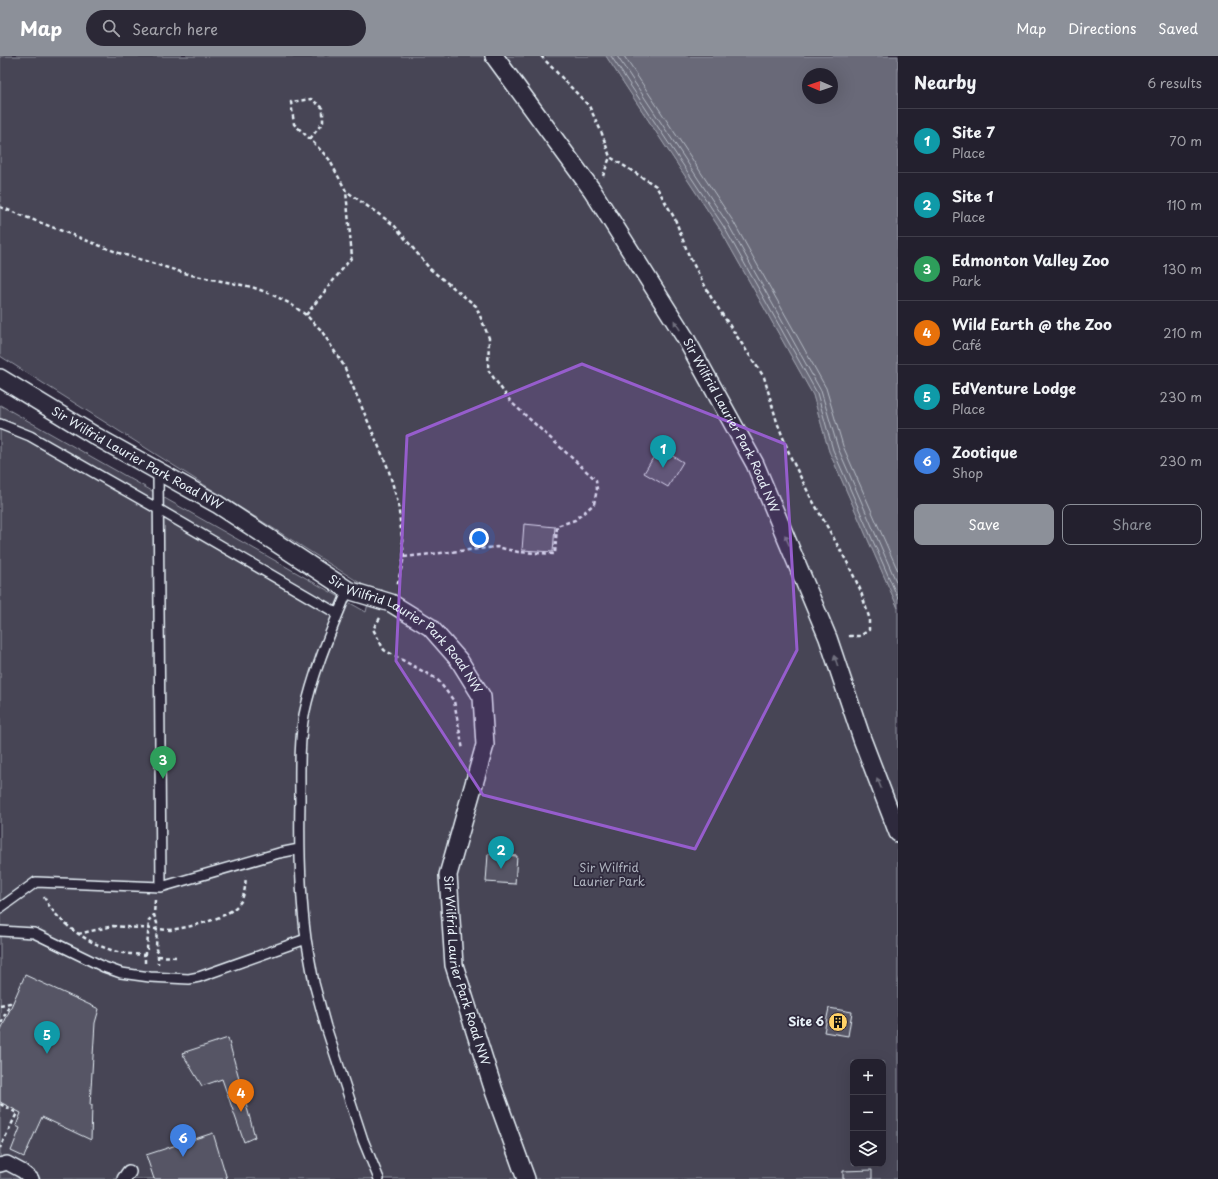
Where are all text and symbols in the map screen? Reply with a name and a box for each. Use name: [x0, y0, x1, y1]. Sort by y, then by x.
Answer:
search box: [86, 10, 366, 46]
text: Map: [20, 14, 62, 42]
icon: search: [100, 17, 122, 39]
text: Search here: [132, 17, 218, 40]
text: Map: [1016, 18, 1046, 39]
text: Directions: [1068, 18, 1136, 39]
text: Saved: [1158, 18, 1198, 39]
north arrow: [802, 68, 838, 104]
text: Nearby: [914, 69, 976, 95]
text: 6 results: [1147, 73, 1202, 92]
text: Site 7: [952, 120, 995, 143]
text: 1: [924, 131, 930, 150]
text: 70 m: [1169, 131, 1202, 150]
text: Place: [952, 143, 985, 162]
text: Site 1: [952, 184, 993, 207]
text: 2: [922, 195, 932, 214]
text: 110 m: [1167, 195, 1202, 214]
text: Place: [952, 207, 985, 226]
text: Edmonton Valley Zoo: [952, 248, 1109, 271]
text: 3: [923, 259, 931, 278]
text: 130 m: [1163, 259, 1202, 278]
text: Park: [952, 271, 981, 290]
text: Wild Earth @ the Zoo: [952, 312, 1112, 335]
one-way arrow: [673, 320, 681, 330]
text: 4: [923, 323, 931, 342]
text: 210 m: [1163, 323, 1202, 342]
street label: Sir Wilfrid Laurier Park Road NW: [679, 335, 785, 515]
text: Café: [952, 335, 981, 354]
text: EdVenture Lodge: [952, 376, 1076, 399]
text: 5: [923, 387, 931, 406]
text: 230 m: [1160, 387, 1202, 406]
text: Place: [952, 399, 985, 418]
street label: Sir Wilfrid Laurier Park Road NW: [49, 401, 227, 514]
pin: 1: [650, 435, 676, 468]
text: Zootique: [952, 440, 1017, 463]
text: 6: [922, 451, 932, 470]
text: 230 m: [1160, 451, 1202, 470]
text: Shop: [952, 463, 983, 482]
button: Save: [914, 504, 1054, 545]
button: Share: [1062, 504, 1202, 545]
your location: [469, 528, 489, 548]
one-way arrow: [784, 535, 790, 546]
street label: Sir Wilfrid Laurier Park Road NW: [325, 570, 488, 697]
one-way arrow: [832, 655, 838, 667]
pin: 3: [150, 746, 176, 779]
one-way arrow: [876, 777, 882, 789]
pin: 2: [488, 836, 514, 869]
park label: Sir Wilfrid Laurier Park: [573, 858, 645, 890]
street label: Sir Wilfrid Laurier Park Road NW: [440, 875, 495, 1068]
building icon: Site 6: [827, 1011, 849, 1033]
place label: Site 6: [788, 1012, 825, 1030]
pin: 5: [34, 1021, 60, 1054]
map controls: [850, 1059, 886, 1167]
button: +: [850, 1059, 886, 1095]
pin: 4: [228, 1079, 254, 1112]
button: −: [850, 1095, 886, 1131]
pin: 6: [170, 1124, 196, 1157]
button: layers: [850, 1131, 886, 1167]

